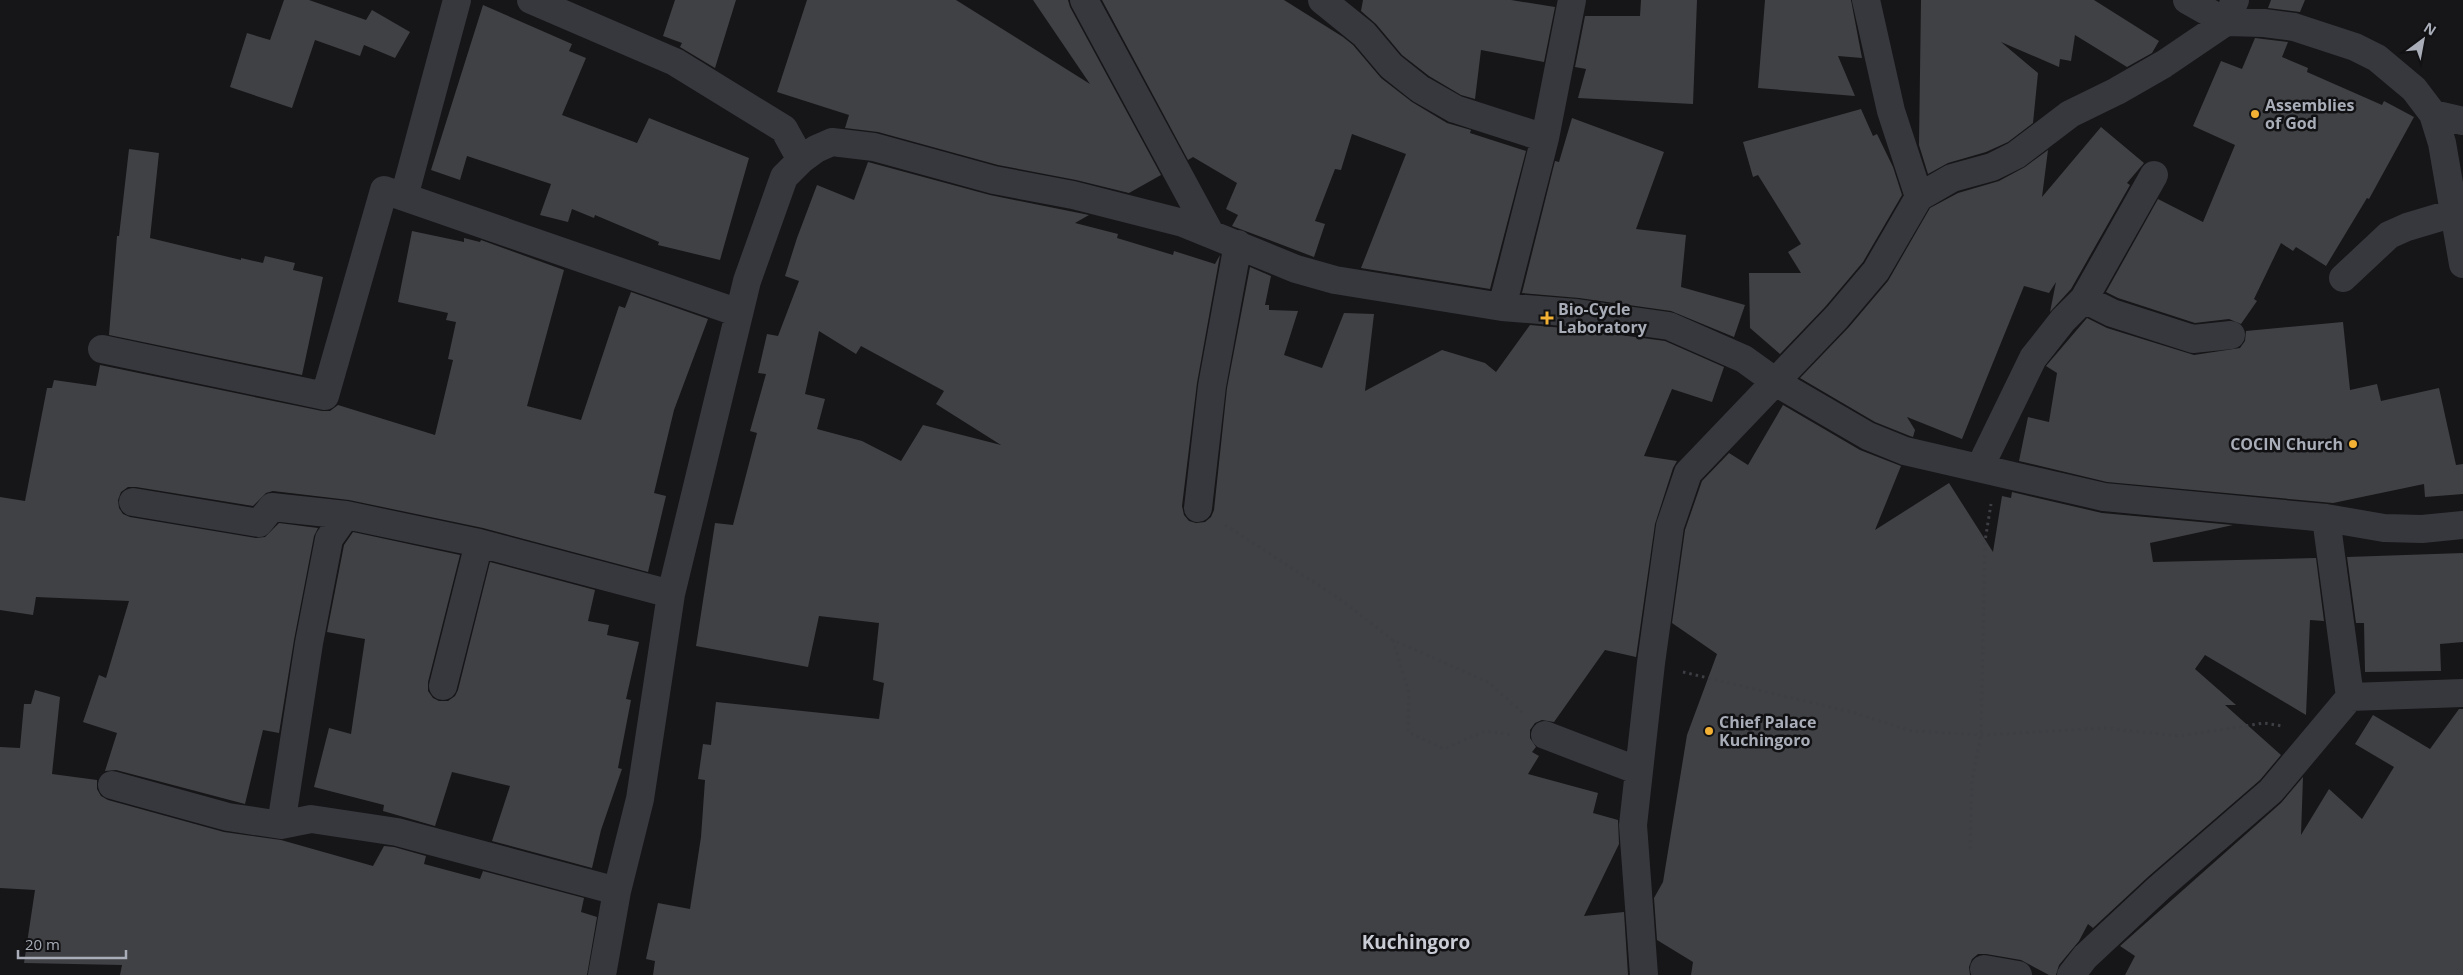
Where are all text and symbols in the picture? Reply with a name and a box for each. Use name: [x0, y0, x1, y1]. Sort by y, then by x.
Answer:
north arrow: [2398, 15, 2448, 65]
text: N: [2420, 17, 2440, 40]
place label: Assemblies of God: [2265, 94, 2354, 134]
marker: Assemblies of God: [2249, 108, 2261, 120]
place label: Bio-Cycle Laboratory: [1558, 298, 1648, 338]
marker: Bio-Cycle Laboratory: [1540, 311, 1554, 325]
place label: COCIN Church: [2230, 433, 2343, 455]
marker: COCIN Church: [2347, 438, 2359, 450]
place label: Chief Palace Kuchingoro: [1719, 711, 1816, 751]
marker: Chief Palace Kuchingoro: [1703, 725, 1715, 737]
scale bar: [18, 928, 125, 960]
district label: Kuchingoro: [1362, 929, 1470, 955]
text: 20 m: [25, 934, 60, 954]

